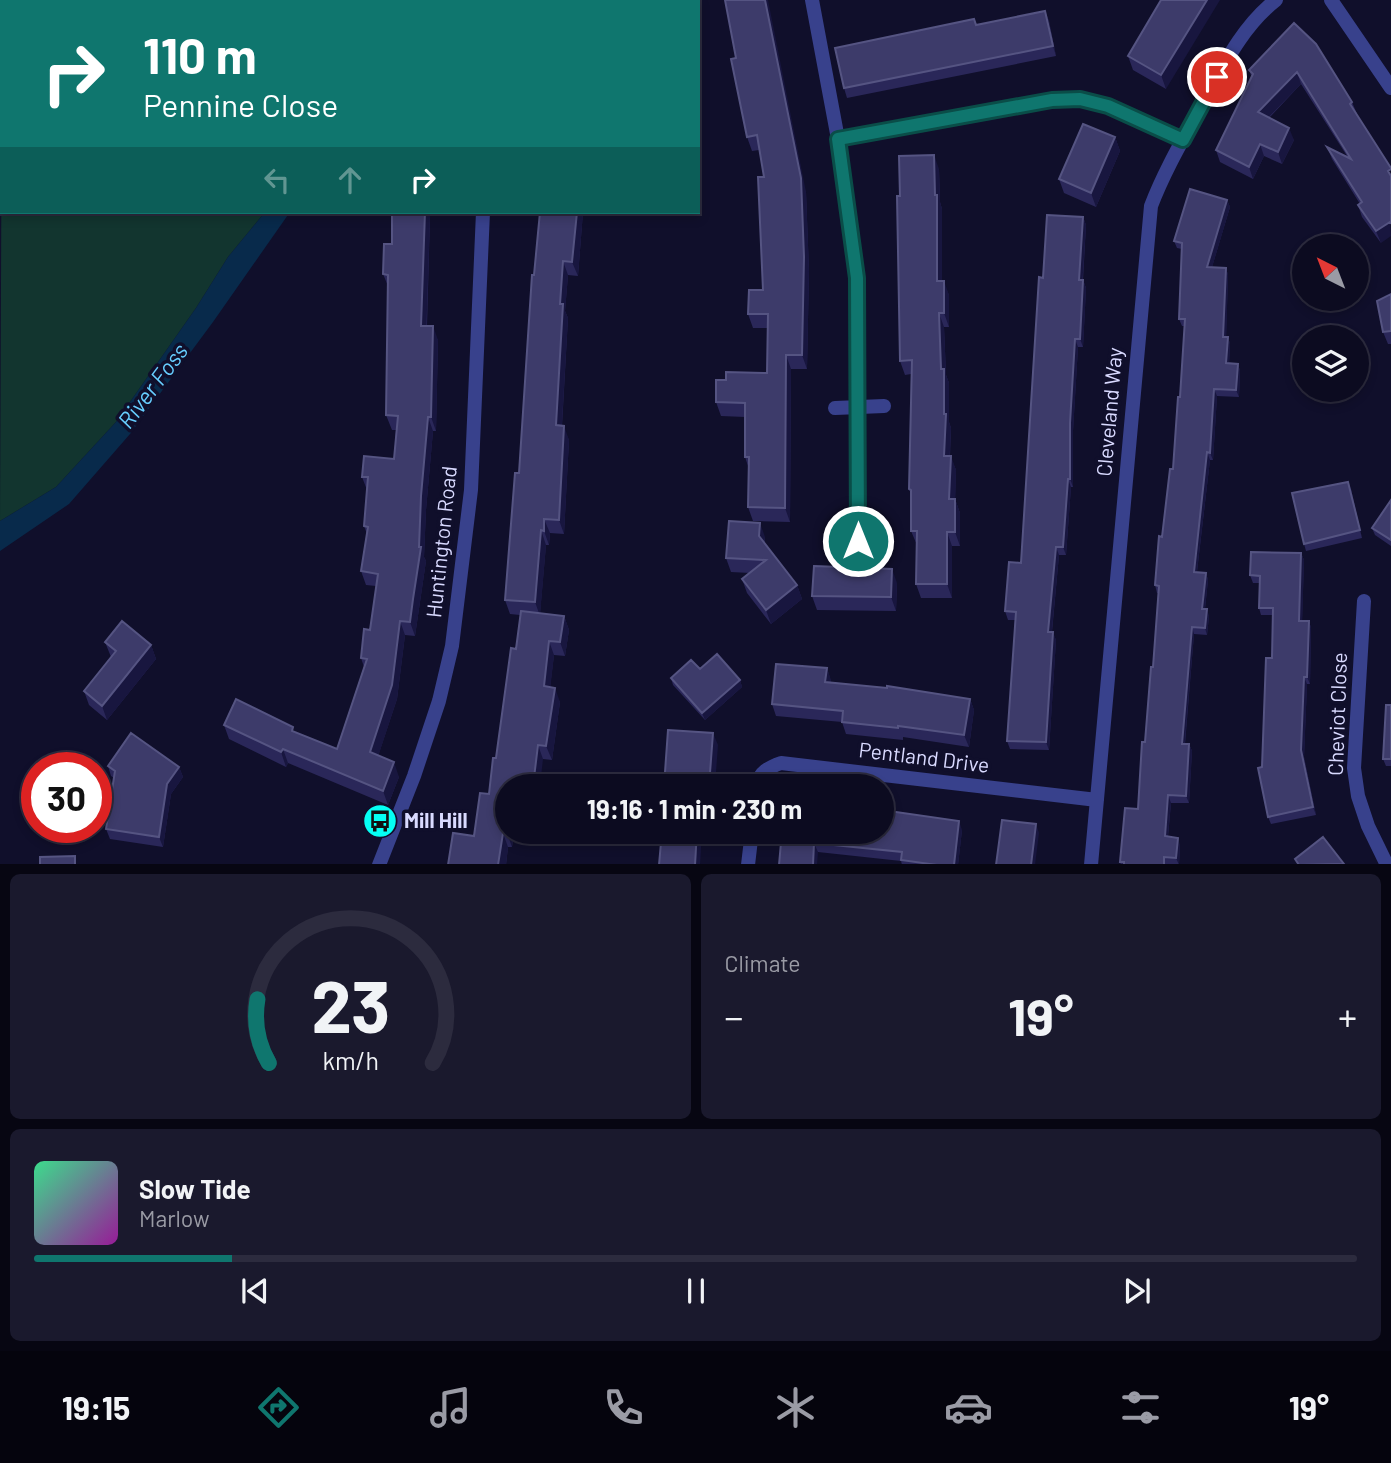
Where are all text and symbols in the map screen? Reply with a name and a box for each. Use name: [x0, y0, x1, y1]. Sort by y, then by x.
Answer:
text: 110 m: [143, 25, 257, 84]
icon: right: [28, 28, 119, 119]
pin: [1187, 47, 1247, 107]
icon: arrive: [1198, 58, 1236, 96]
text: Pennine Close: [143, 85, 338, 123]
icon: left: [258, 161, 296, 199]
icon: ahead: [331, 161, 369, 199]
icon: right: [404, 161, 442, 199]
north arrow: [1292, 234, 1368, 312]
map controls: [1292, 234, 1369, 402]
button: layers: [1292, 325, 1369, 402]
water label: River Foss: [111, 337, 193, 433]
street label: Cleveland Way: [1090, 346, 1127, 477]
street label: Huntington Road: [420, 465, 461, 619]
position arrow: [821, 504, 895, 578]
street label: Cheviot Close: [1322, 652, 1351, 776]
street label: Pentland Drive: [857, 736, 991, 777]
speed limit sign: 30: [21, 752, 112, 843]
text: 19:16 · 1 min · 230 m: [587, 793, 802, 824]
bus stop icon: Mill Hill: [361, 802, 399, 840]
place label: Mill Hill: [404, 807, 468, 832]
text: Climate: [725, 949, 801, 977]
text: 23: [311, 960, 390, 1048]
text: 19°: [1008, 984, 1074, 1046]
text: −: [725, 993, 744, 1039]
text: +: [1338, 993, 1357, 1039]
text: km/h: [322, 1044, 379, 1074]
text: Slow Tide: [139, 1173, 251, 1204]
text: Marlow: [139, 1204, 210, 1232]
icon: previous: [236, 1272, 274, 1310]
icon: pause: [677, 1272, 715, 1310]
icon: next: [1118, 1272, 1156, 1310]
icon: directions: [254, 1383, 303, 1432]
icon: music: [426, 1383, 475, 1432]
icon: phone: [599, 1383, 648, 1432]
icon: climate: [771, 1383, 820, 1432]
icon: car: [944, 1383, 993, 1432]
icon: filters: [1116, 1383, 1165, 1432]
text: 19:15: [62, 1388, 130, 1426]
text: 19°: [1289, 1388, 1329, 1426]

